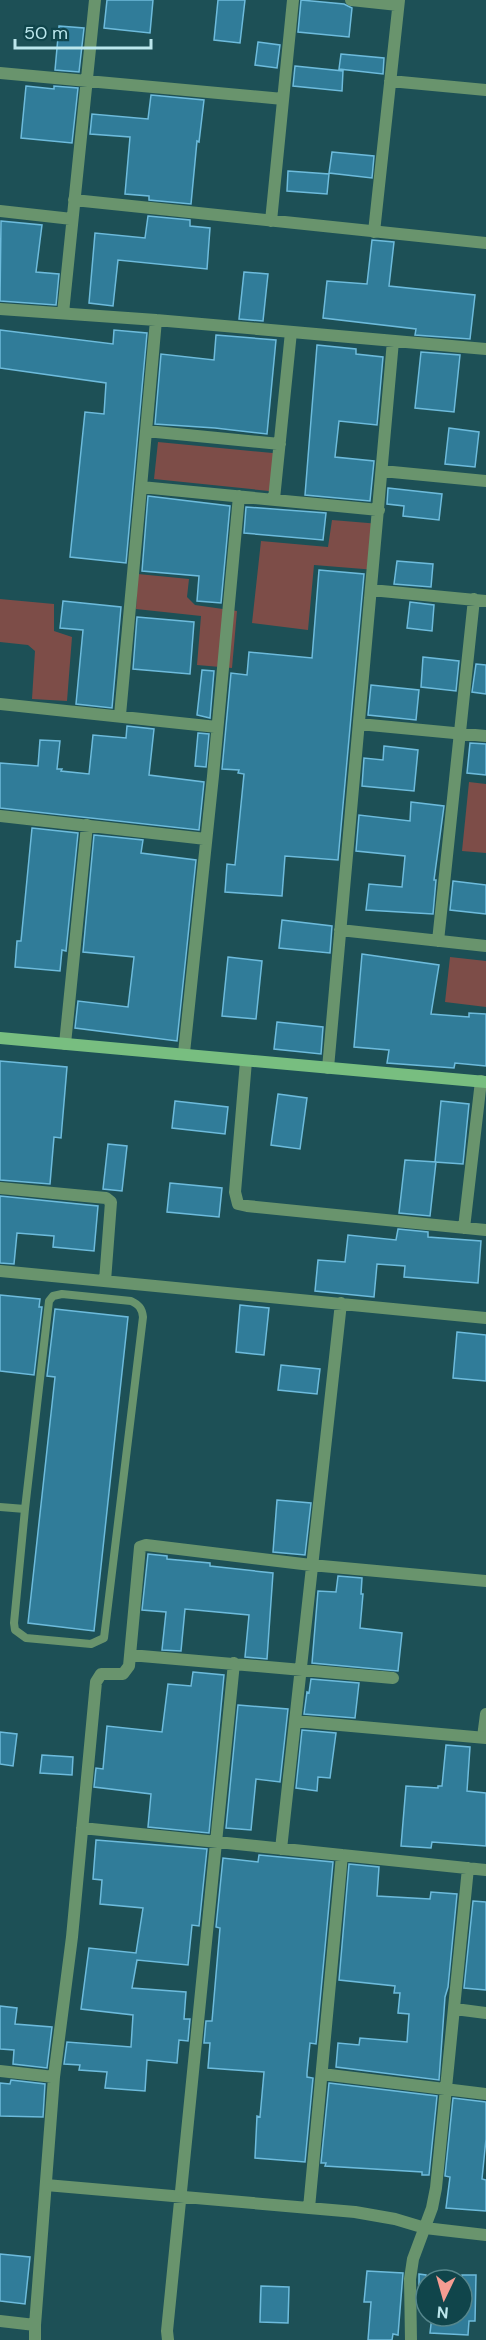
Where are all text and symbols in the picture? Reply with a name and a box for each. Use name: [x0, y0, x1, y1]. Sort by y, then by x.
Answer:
scale bar: [15, 12, 152, 50]
text: 50 m: [24, 21, 68, 45]
north arrow: [414, 2268, 474, 2328]
text: N: [436, 2301, 449, 2323]

